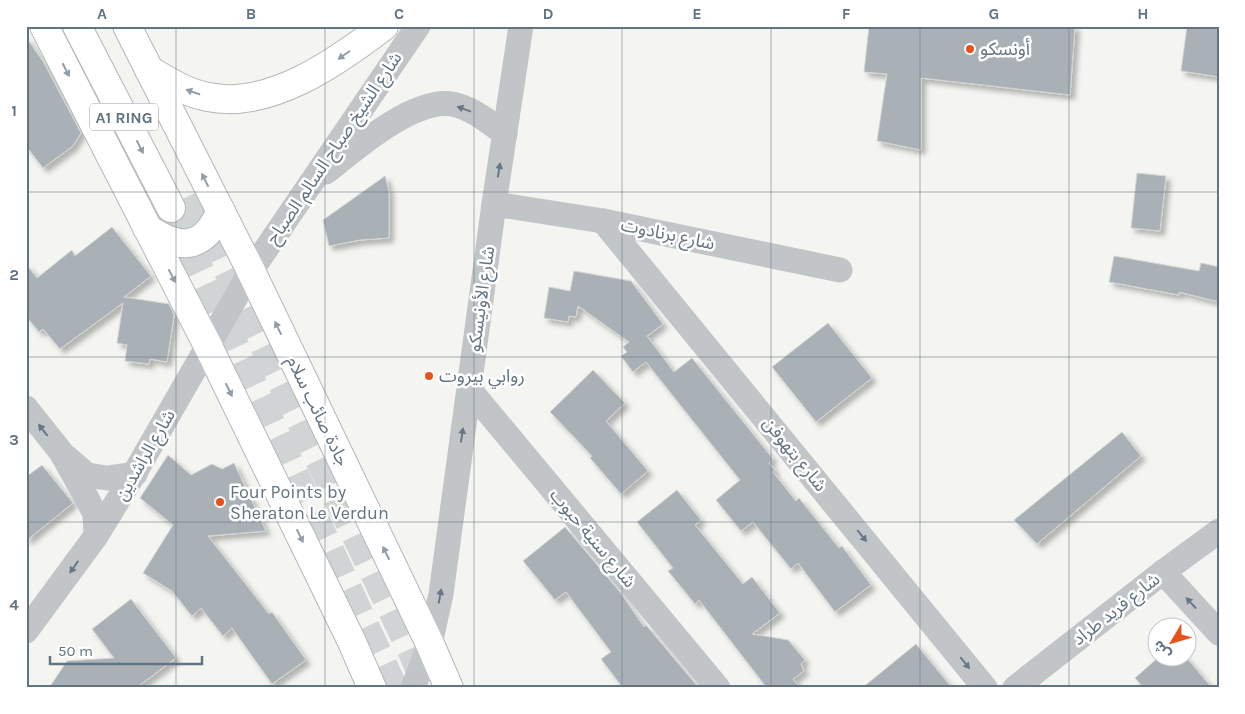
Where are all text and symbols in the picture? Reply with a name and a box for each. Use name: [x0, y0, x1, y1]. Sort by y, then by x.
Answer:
text: A: [97, 4, 107, 23]
text: B: [246, 4, 256, 23]
text: C: [394, 4, 404, 23]
text: D: [543, 4, 554, 23]
text: E: [692, 4, 702, 23]
text: F: [842, 4, 851, 23]
text: G: [989, 4, 999, 23]
text: H: [1137, 4, 1149, 23]
place label: أونسكو: [980, 38, 1030, 60]
marker: أونسكو: [964, 43, 976, 55]
street label: شارع الشيخ صباح السالم الصباح: [261, 48, 409, 250]
one-way arrow: [338, 50, 351, 60]
one-way arrow: [62, 62, 70, 77]
one-way arrow: [185, 88, 200, 96]
text: 1: [11, 101, 17, 120]
road number: A1 RING: [90, 104, 158, 130]
one-way arrow: [456, 105, 471, 113]
one-way arrow: [136, 140, 144, 155]
one-way arrow: [496, 162, 504, 178]
one-way arrow: [201, 173, 209, 188]
street label: شارع برنادوت: [618, 213, 717, 258]
street label: شارع الأونيسكو: [463, 245, 502, 354]
text: 2: [9, 265, 19, 284]
one-way arrow: [168, 269, 176, 284]
one-way arrow: [274, 320, 282, 335]
street label: جادة صائب سلام: [279, 352, 354, 471]
place label: روابي بيروت: [439, 365, 525, 389]
marker: روابي بيروت: [423, 370, 435, 382]
one-way arrow: [225, 383, 233, 397]
street label: شارع الراشدين: [110, 406, 182, 506]
street label: شارع بتهوفن: [756, 412, 832, 498]
one-way arrow: [38, 424, 49, 437]
one-way arrow: [459, 427, 467, 443]
text: 3: [9, 430, 19, 449]
place label: Four Points by Sheraton Le Verdun: [230, 481, 389, 524]
street label: شارع سنية حبوب: [543, 484, 641, 594]
marker: Four Points by Sheraton Le Verdun: [214, 496, 226, 508]
one-way arrow: [297, 529, 305, 543]
one-way arrow: [857, 530, 868, 543]
one-way arrow: [382, 546, 390, 560]
one-way arrow: [69, 560, 79, 574]
street label: شارع فريد طراد: [1068, 568, 1164, 650]
one-way arrow: [436, 588, 444, 604]
text: 4: [9, 595, 19, 614]
one-way arrow: [1185, 597, 1197, 609]
north arrow: [1148, 616, 1198, 666]
scale bar: [50, 634, 202, 666]
text: 50 m: [58, 642, 93, 660]
one-way arrow: [959, 656, 970, 669]

